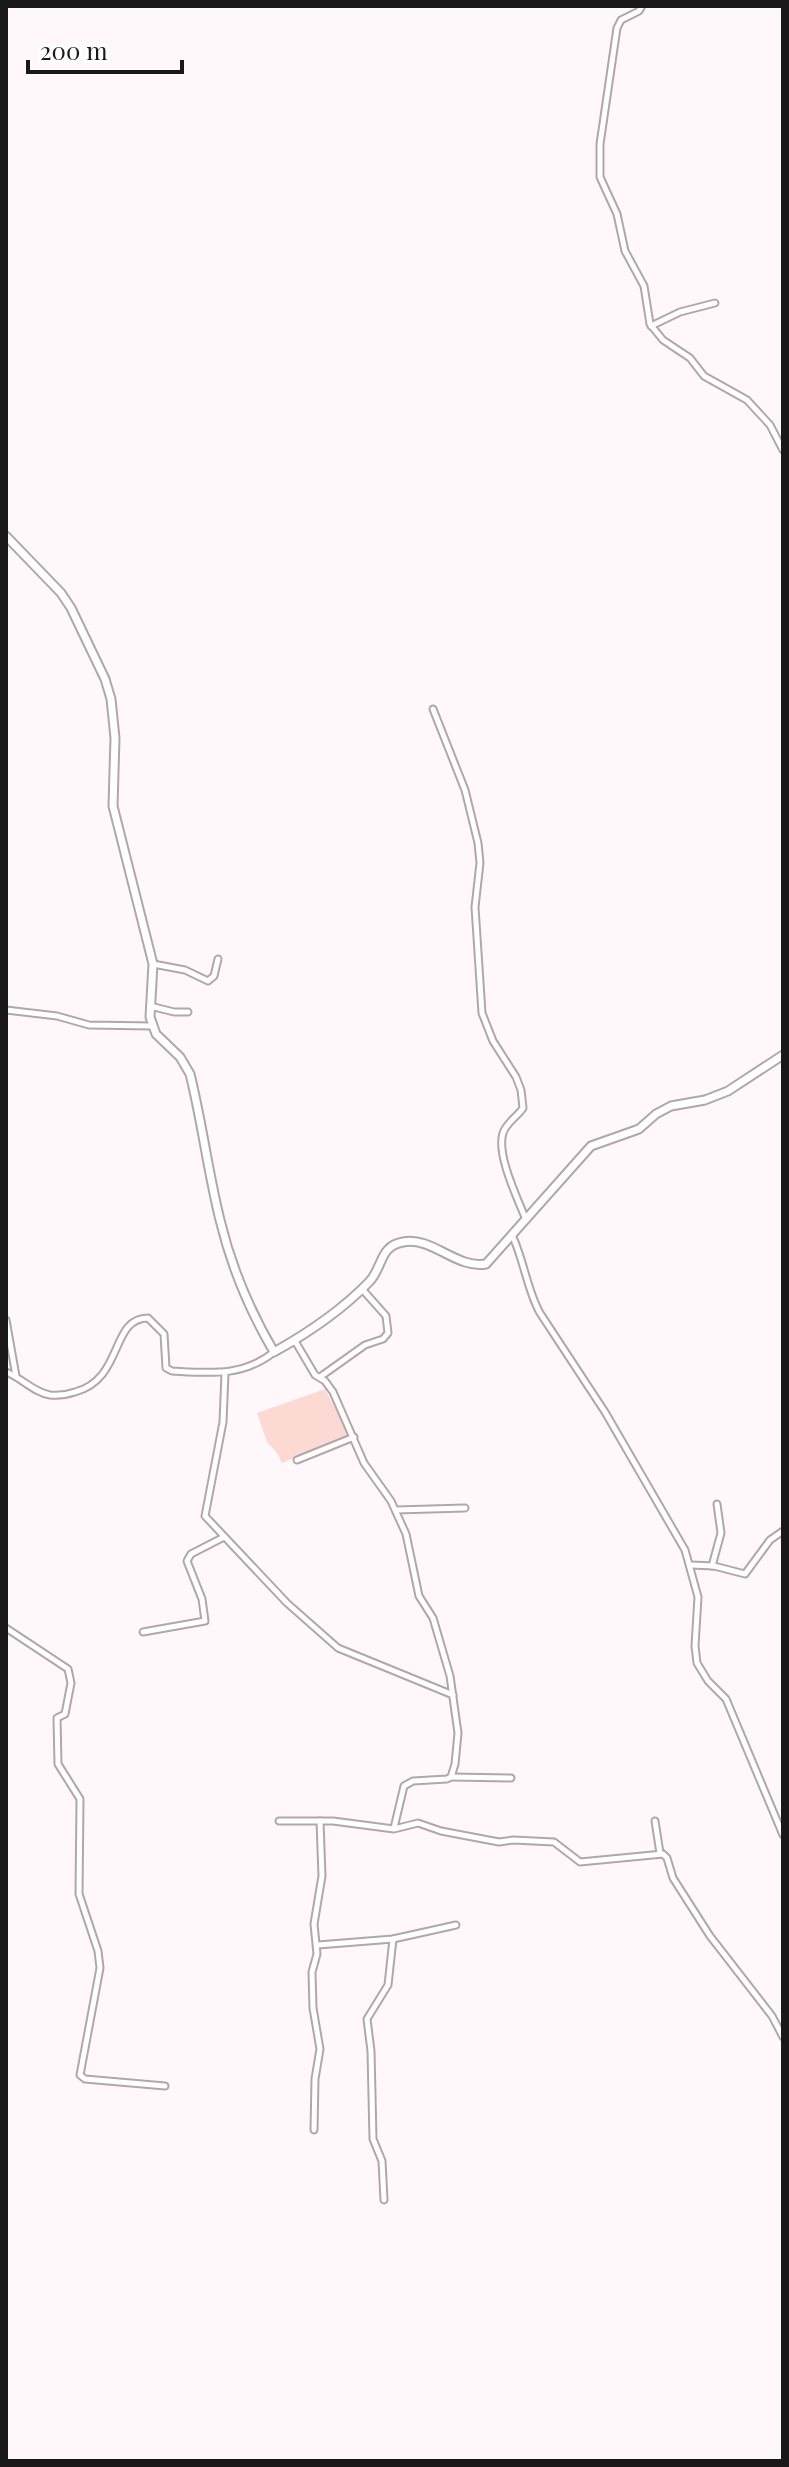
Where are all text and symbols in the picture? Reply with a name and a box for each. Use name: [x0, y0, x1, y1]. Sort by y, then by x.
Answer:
scale bar: [28, 24, 182, 74]
text: 200 m: [40, 34, 108, 66]

